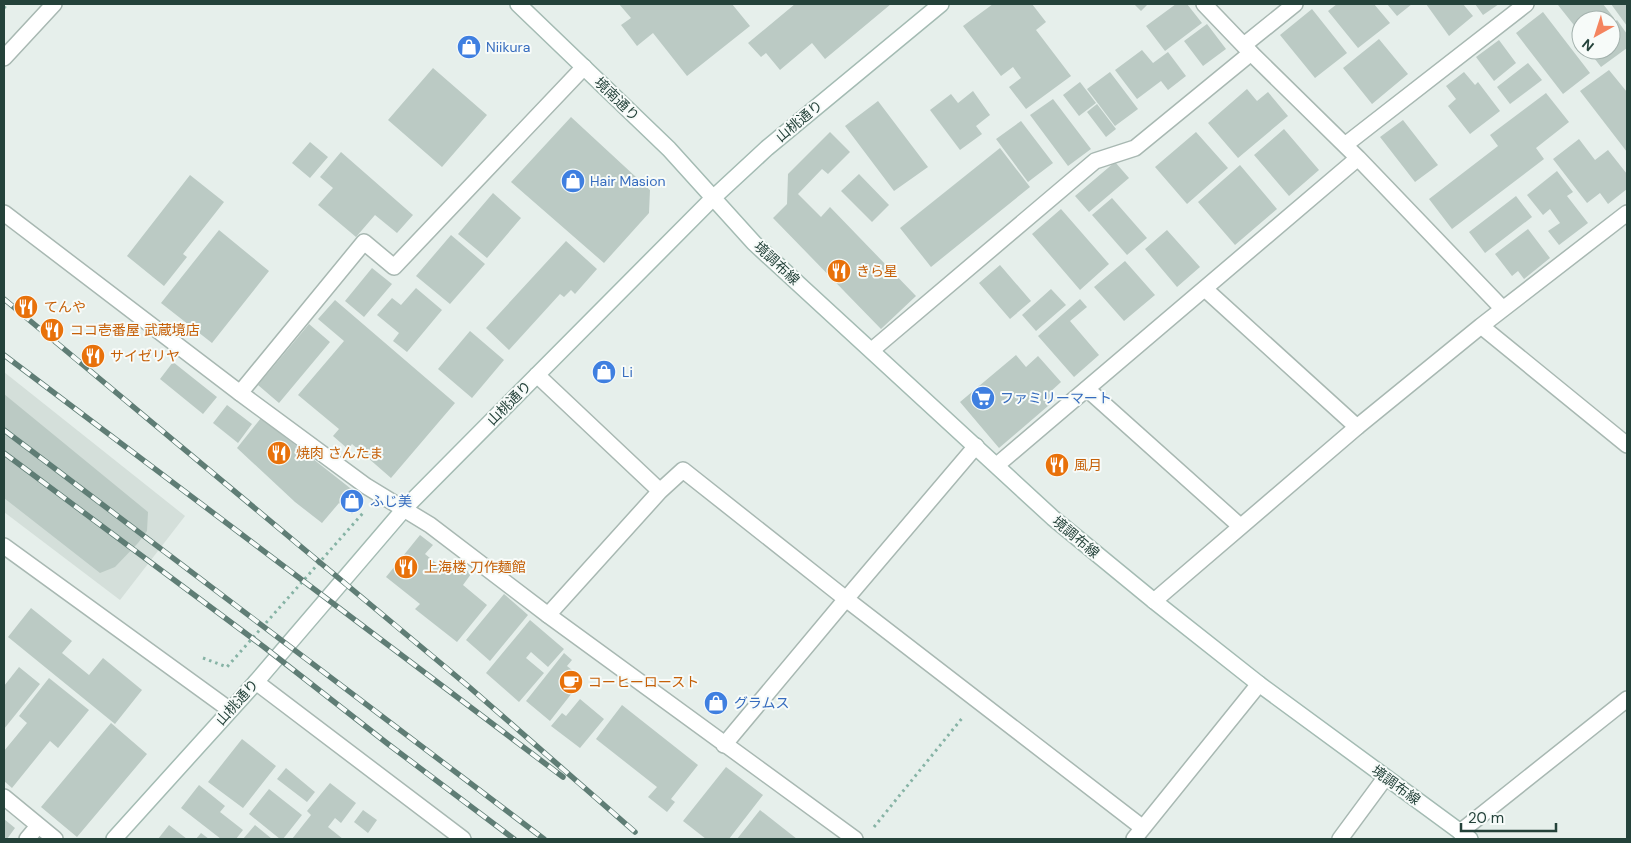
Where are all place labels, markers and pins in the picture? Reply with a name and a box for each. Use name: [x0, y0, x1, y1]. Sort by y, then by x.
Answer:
shop icon: Niikura: [456, 34, 482, 60]
place label: Niikura: [486, 38, 530, 56]
shop icon: Hair Masion: [560, 168, 586, 194]
place label: Hair Masion: [590, 172, 666, 190]
restaurant icon: きら星: [826, 258, 852, 284]
place label: きら星: [856, 262, 898, 280]
restaurant icon: てんや: [13, 294, 39, 320]
place label: てんや: [44, 298, 86, 316]
restaurant icon: ココ壱番屋 武蔵境店: [39, 317, 65, 343]
place label: ココ壱番屋 武蔵境店: [70, 321, 200, 339]
restaurant icon: サイゼリヤ: [80, 343, 106, 369]
place label: サイゼリヤ: [110, 347, 180, 365]
shop icon: Li: [591, 359, 617, 385]
place label: Li: [622, 363, 633, 381]
supermarket icon: ファミリーマート: [970, 385, 996, 411]
place label: ファミリーマート: [1000, 389, 1112, 407]
restaurant icon: 焼肉 さんたま: [266, 440, 292, 466]
place label: 焼肉 さんたま: [296, 444, 383, 462]
restaurant icon: 風月: [1044, 452, 1070, 478]
place label: 風月: [1074, 456, 1102, 474]
shop icon: ふじ美: [339, 488, 365, 514]
place label: ふじ美: [370, 492, 412, 510]
restaurant icon: 上海楼 刀作麺館: [393, 554, 419, 580]
place label: 上海楼 刀作麺館: [424, 558, 526, 576]
cafe icon: コーヒーロースト: [558, 669, 584, 695]
place label: コーヒーロースト: [588, 673, 699, 691]
shop icon: グラムス: [703, 690, 729, 716]
place label: グラムス: [734, 694, 790, 712]

